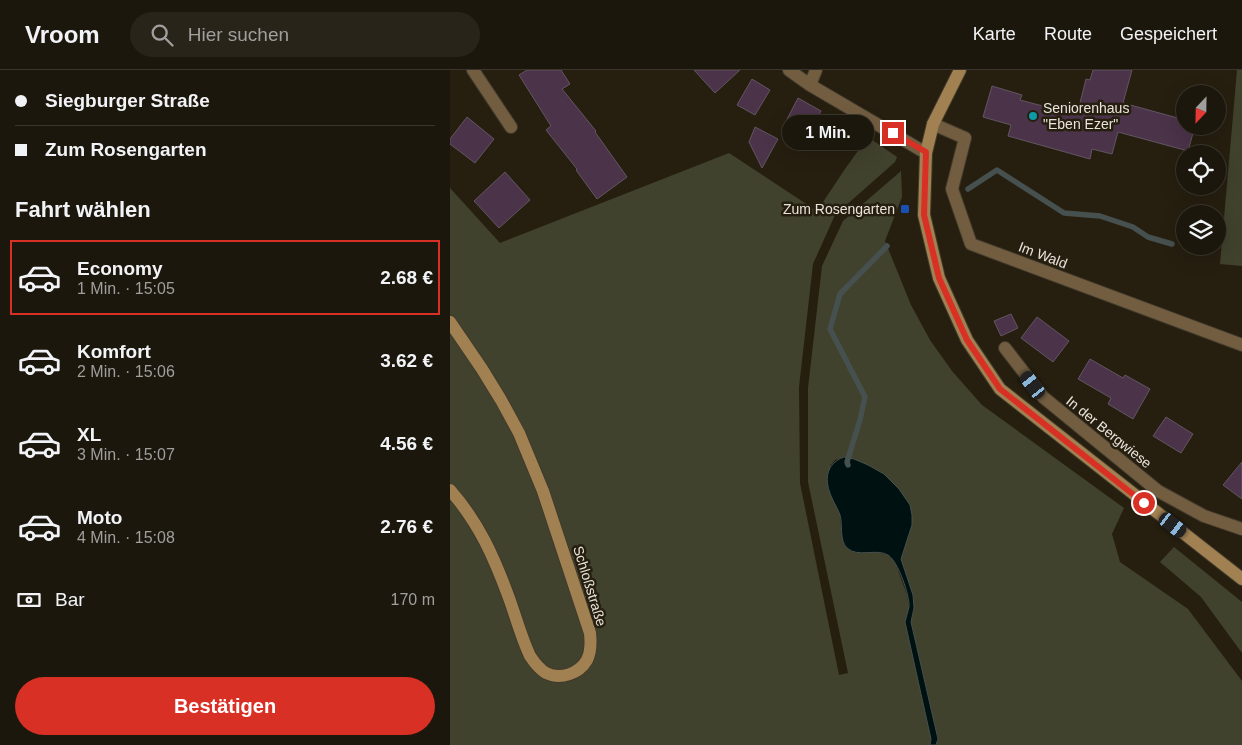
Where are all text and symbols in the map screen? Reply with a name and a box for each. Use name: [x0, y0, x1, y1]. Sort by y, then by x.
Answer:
search box: [130, 12, 480, 57]
text: Vroom: [25, 21, 100, 48]
icon: search: [148, 21, 176, 49]
text: Hier suchen: [188, 24, 289, 45]
text: Karte: [973, 24, 1016, 44]
text: Route: [1044, 24, 1092, 44]
text: Gespeichert: [1120, 24, 1217, 44]
north arrow: [1176, 85, 1226, 135]
map controls: [1176, 85, 1226, 255]
text: Siegburger Straße: [45, 90, 210, 111]
place label: Seniorenhaus "Eben Ezer": [1043, 100, 1129, 132]
marker: Seniorenhaus "Eben Ezer": [1027, 110, 1039, 122]
callout: 1 Min.: [783, 116, 876, 150]
route end: [882, 122, 904, 144]
text: 1 Min.: [805, 124, 851, 141]
text: Zum Rosengarten: [45, 139, 207, 160]
button: locate: [1176, 145, 1226, 195]
text: Fahrt wählen: [15, 197, 151, 222]
place label: Zum Rosengarten: [783, 201, 895, 217]
marker: Zum Rosengarten: [899, 203, 911, 215]
button: layers: [1176, 205, 1226, 255]
street label: Im Wald: [1016, 238, 1070, 272]
icon: car: [17, 255, 62, 300]
text: Economy: [77, 258, 163, 279]
text: 2.68 €: [380, 267, 433, 288]
text: 1 Min. · 15:05: [77, 280, 175, 297]
icon: car: [17, 338, 62, 383]
text: Komfort: [77, 341, 151, 362]
text: 3.62 €: [380, 350, 433, 371]
text: 2 Min. · 15:06: [77, 363, 175, 380]
car: [1017, 369, 1048, 401]
street label: In der Bergwiese: [1063, 393, 1155, 471]
icon: car: [17, 421, 62, 466]
text: XL: [77, 424, 101, 445]
text: 4.56 €: [380, 433, 433, 454]
text: 3 Min. · 15:07: [77, 446, 175, 463]
route start: [1133, 492, 1155, 514]
icon: car: [17, 504, 62, 549]
text: Moto: [77, 507, 122, 528]
car: [1156, 510, 1189, 540]
text: 2.76 €: [380, 516, 433, 537]
text: 4 Min. · 15:08: [77, 529, 175, 546]
street label: Schloßstraße: [570, 544, 610, 628]
icon: cash: [15, 586, 43, 614]
text: Bar: [55, 589, 85, 610]
text: 170 m: [391, 591, 435, 608]
button: Bestätigen: [15, 677, 435, 735]

